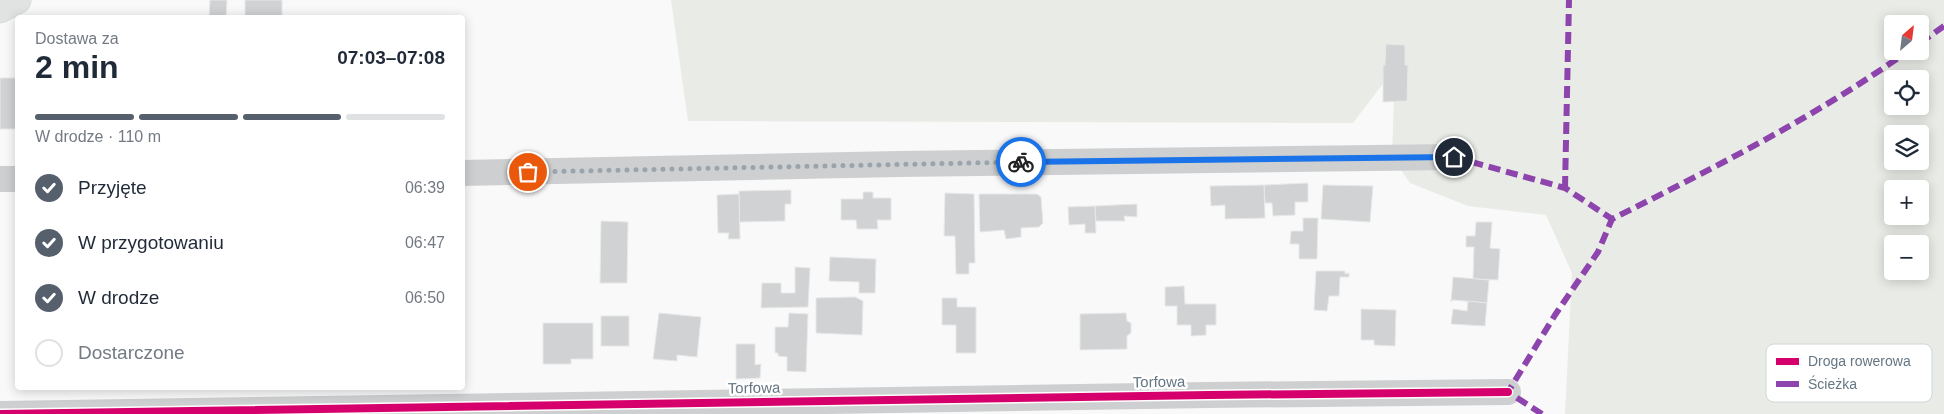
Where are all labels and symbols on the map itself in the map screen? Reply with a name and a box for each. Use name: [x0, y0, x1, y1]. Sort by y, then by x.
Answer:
north arrow: [1884, 15, 1929, 60]
pin: [1433, 136, 1475, 178]
courier: [996, 137, 1046, 187]
pin: [507, 151, 549, 193]
legend: [1766, 344, 1932, 402]
text: Droga rowerowa: [1808, 353, 1911, 369]
street label: Torfowa: [1133, 373, 1186, 390]
text: Ścieżka: [1808, 375, 1857, 392]
street label: Torfowa: [728, 379, 781, 396]

